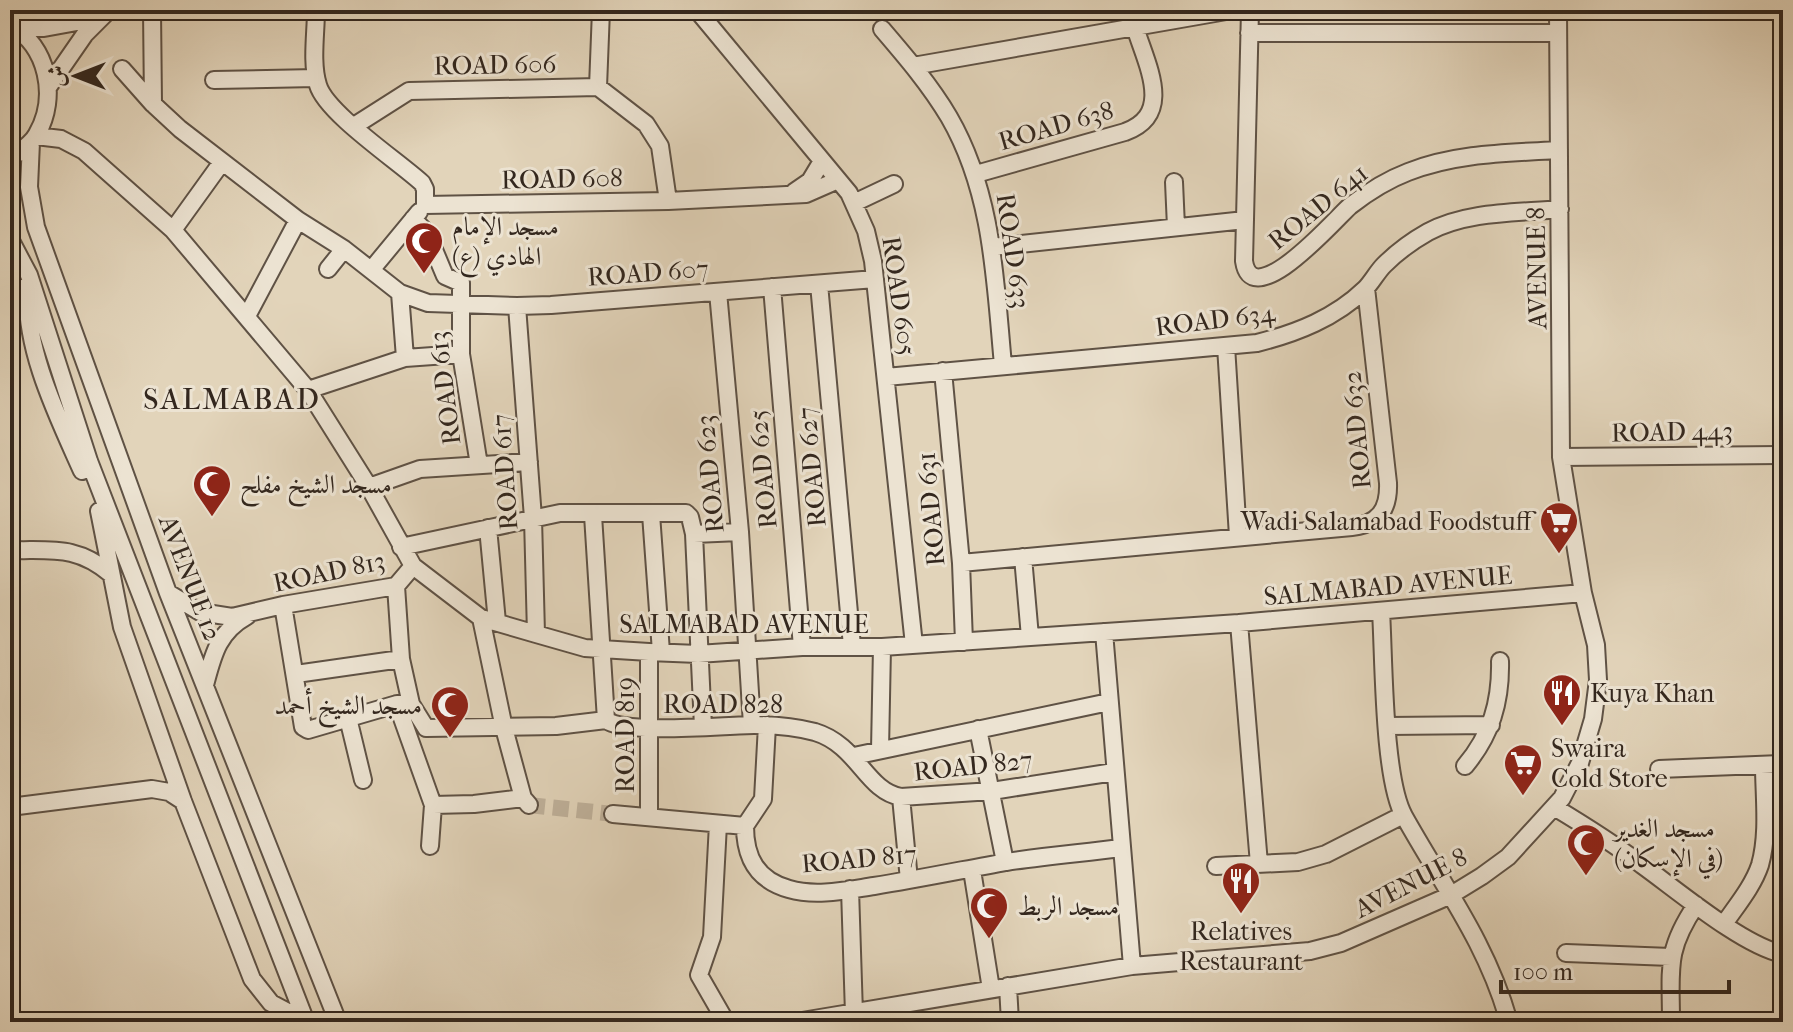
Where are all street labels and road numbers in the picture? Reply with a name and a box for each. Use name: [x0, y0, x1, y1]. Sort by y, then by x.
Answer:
street label: ROAD 606: [433, 48, 558, 82]
street label: ROAD 638: [995, 95, 1117, 157]
street label: ROAD 641: [1262, 157, 1374, 257]
street label: ROAD 608: [501, 162, 623, 196]
street label: ROAD 633: [990, 191, 1036, 311]
street label: AVENUE 8: [1520, 206, 1554, 331]
street label: ROAD 605: [875, 234, 923, 358]
street label: ROAD 607: [586, 253, 710, 293]
street label: ROAD 634: [1153, 297, 1277, 343]
street label: ROAD 613: [423, 329, 467, 447]
street label: ROAD 632: [1336, 370, 1378, 490]
street label: ROAD 627: [791, 406, 833, 528]
street label: ROAD 625: [742, 408, 784, 530]
street label: ROAD 617: [485, 413, 525, 531]
street label: ROAD 623: [689, 414, 731, 534]
street label: ROAD 443: [1611, 415, 1733, 449]
street label: ROAD 631: [911, 451, 951, 567]
street label: AVENUE 12: [151, 510, 228, 645]
street label: ROAD 813: [270, 545, 388, 599]
street label: SALMABAD AVENUE: [1262, 560, 1514, 612]
street label: SALMABAD AVENUE: [619, 609, 869, 640]
street label: ROAD 819: [610, 677, 641, 793]
street label: ROAD 828: [663, 689, 783, 720]
street label: ROAD 827: [912, 744, 1034, 788]
street label: ROAD 817: [800, 839, 918, 879]
street label: AVENUE 8: [1348, 841, 1473, 925]

